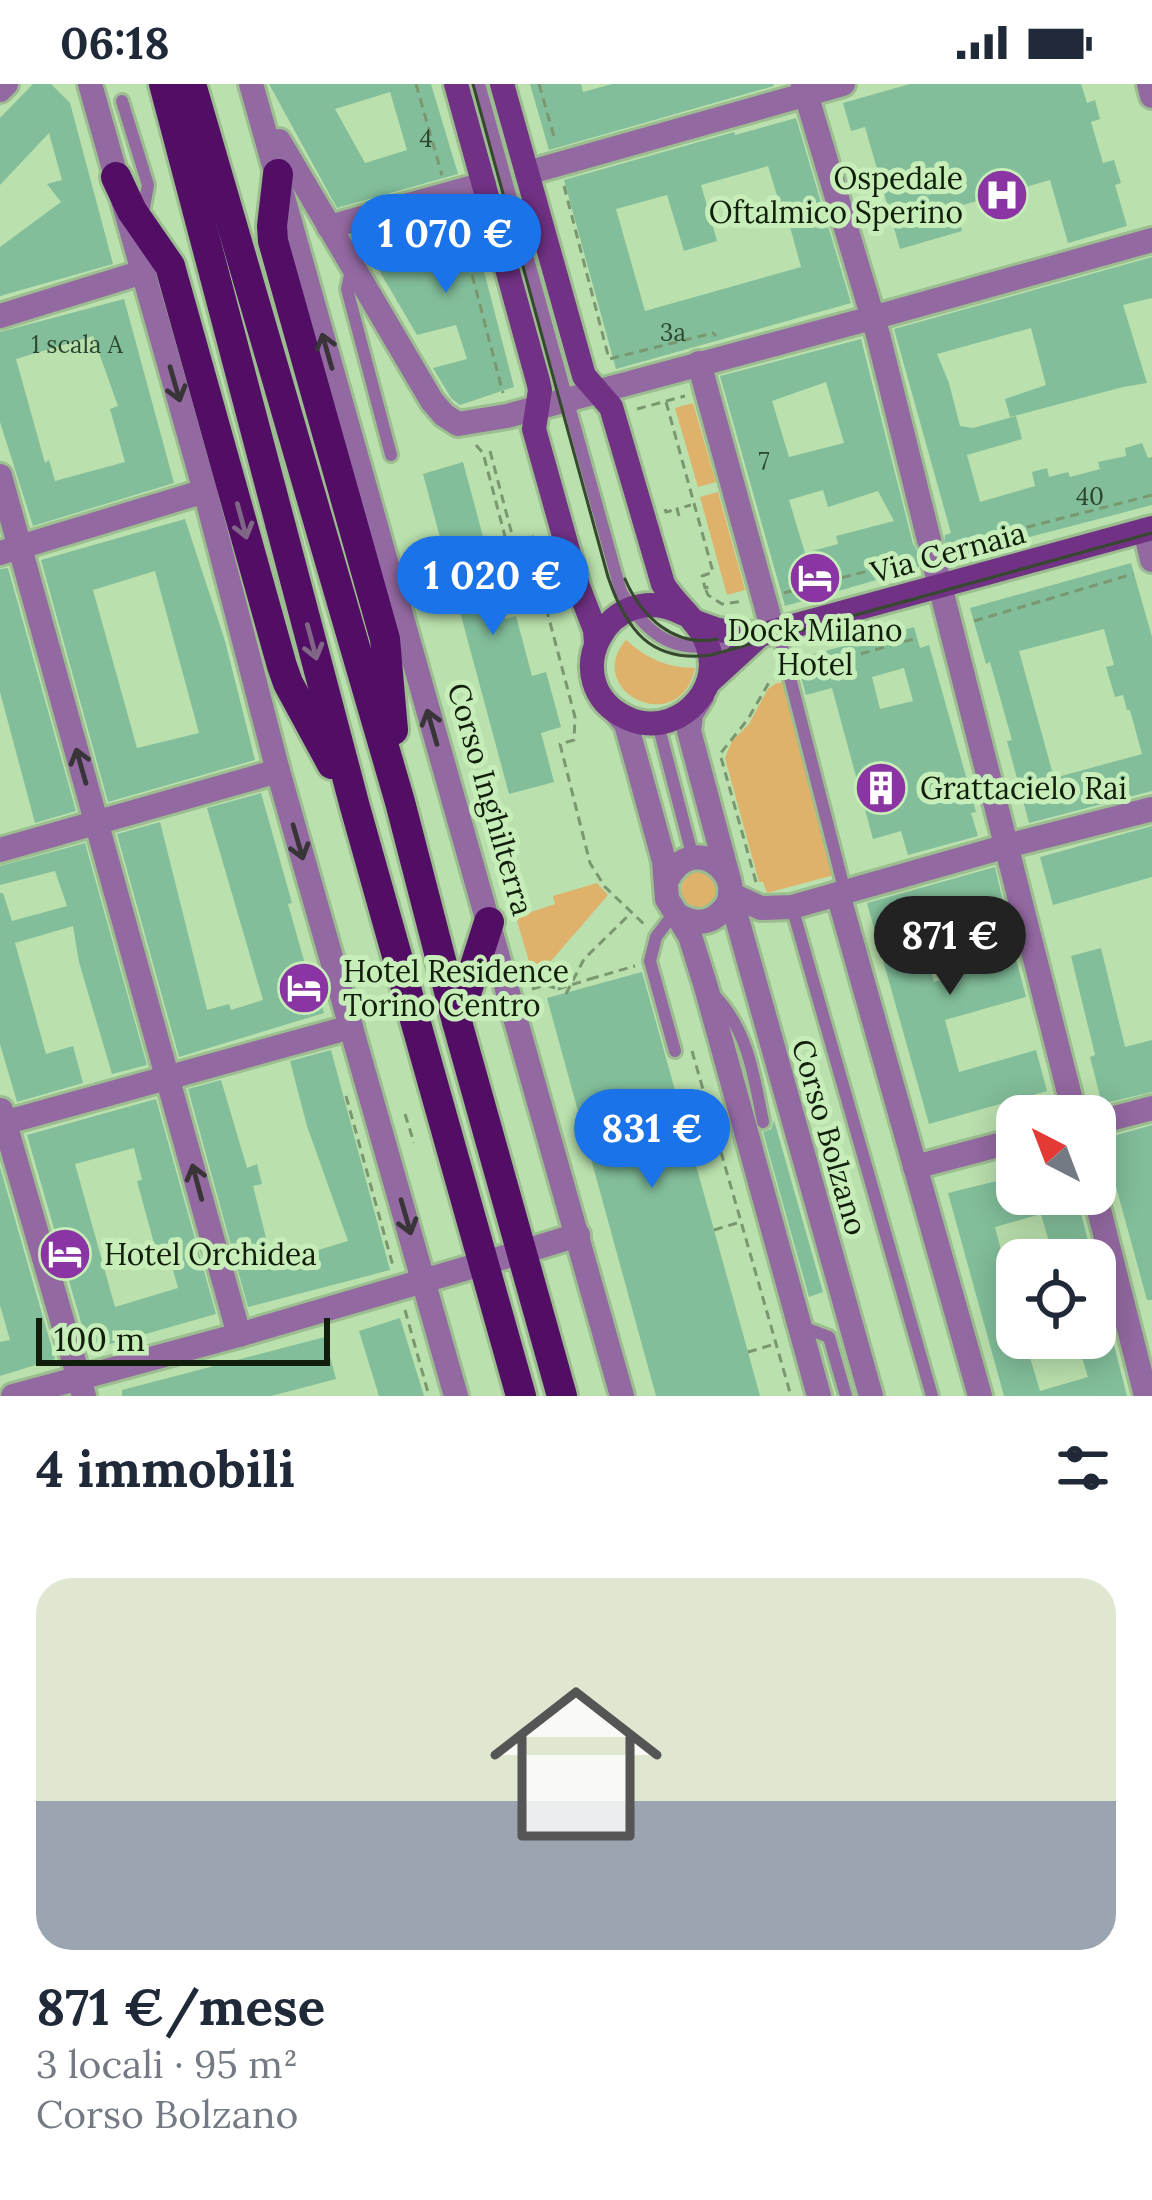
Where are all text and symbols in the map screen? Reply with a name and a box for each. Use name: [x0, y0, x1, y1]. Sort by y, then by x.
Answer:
text: 06:18: [60, 14, 170, 71]
house number: 4: [419, 123, 433, 154]
place label: Ospedale Oftalmico Sperino: [709, 159, 963, 231]
hospital icon: Ospedale Oftalmico Sperino: [974, 167, 1030, 223]
pin: 1 070 €: [335, 194, 557, 296]
text: 1 070 €: [378, 208, 514, 258]
house number: 3a: [660, 317, 686, 348]
house number: 1 scala A: [31, 329, 124, 360]
one-way arrow: [315, 333, 337, 371]
one-way arrow: [165, 365, 187, 403]
house number: 7: [758, 446, 770, 477]
house number: 40: [1076, 481, 1104, 512]
one-way arrow: [232, 501, 254, 539]
street label: Via Cernaia: [865, 513, 1030, 591]
pin: 1 020 €: [382, 536, 604, 638]
text: 1 020 €: [424, 550, 562, 600]
hotel icon: Dock Milano Hotel: [787, 550, 843, 606]
place label: Dock Milano Hotel: [727, 611, 903, 683]
one-way arrow: [302, 623, 324, 661]
street label: Corso Inghilterra: [439, 678, 542, 920]
one-way arrow: [419, 708, 441, 746]
one-way arrow: [69, 748, 91, 786]
building icon: Grattacielo Rai: [853, 760, 909, 816]
place label: Grattacielo Rai: [920, 769, 1127, 807]
one-way arrow: [288, 822, 310, 860]
pin: 871 €: [866, 896, 1034, 998]
text: 871 €: [901, 910, 999, 960]
place label: Hotel Residence Torino Centro: [343, 952, 569, 1024]
hotel icon: Hotel Residence Torino Centro: [276, 960, 332, 1016]
street label: Corso Bolzano: [784, 1035, 876, 1239]
pin: 831 €: [568, 1089, 736, 1191]
north arrow: [996, 1095, 1116, 1215]
map controls: [996, 1095, 1116, 1359]
text: 831 €: [601, 1103, 703, 1153]
one-way arrow: [184, 1164, 206, 1202]
one-way arrow: [396, 1197, 418, 1235]
hotel icon: Hotel Orchidea: [37, 1226, 93, 1282]
place label: Hotel Orchidea: [104, 1235, 317, 1273]
button: locate: [996, 1239, 1116, 1359]
scale bar: [36, 1312, 330, 1365]
text: 100 m: [54, 1318, 145, 1360]
icon: filters: [1050, 1435, 1116, 1501]
text: 4 immobili: [36, 1436, 295, 1501]
icon: home: [468, 1656, 684, 1872]
text: 871 €/mese: [36, 1974, 325, 2039]
text: 3 locali · 95 m²: [36, 2039, 298, 2089]
text: Corso Bolzano: [36, 2089, 298, 2139]

